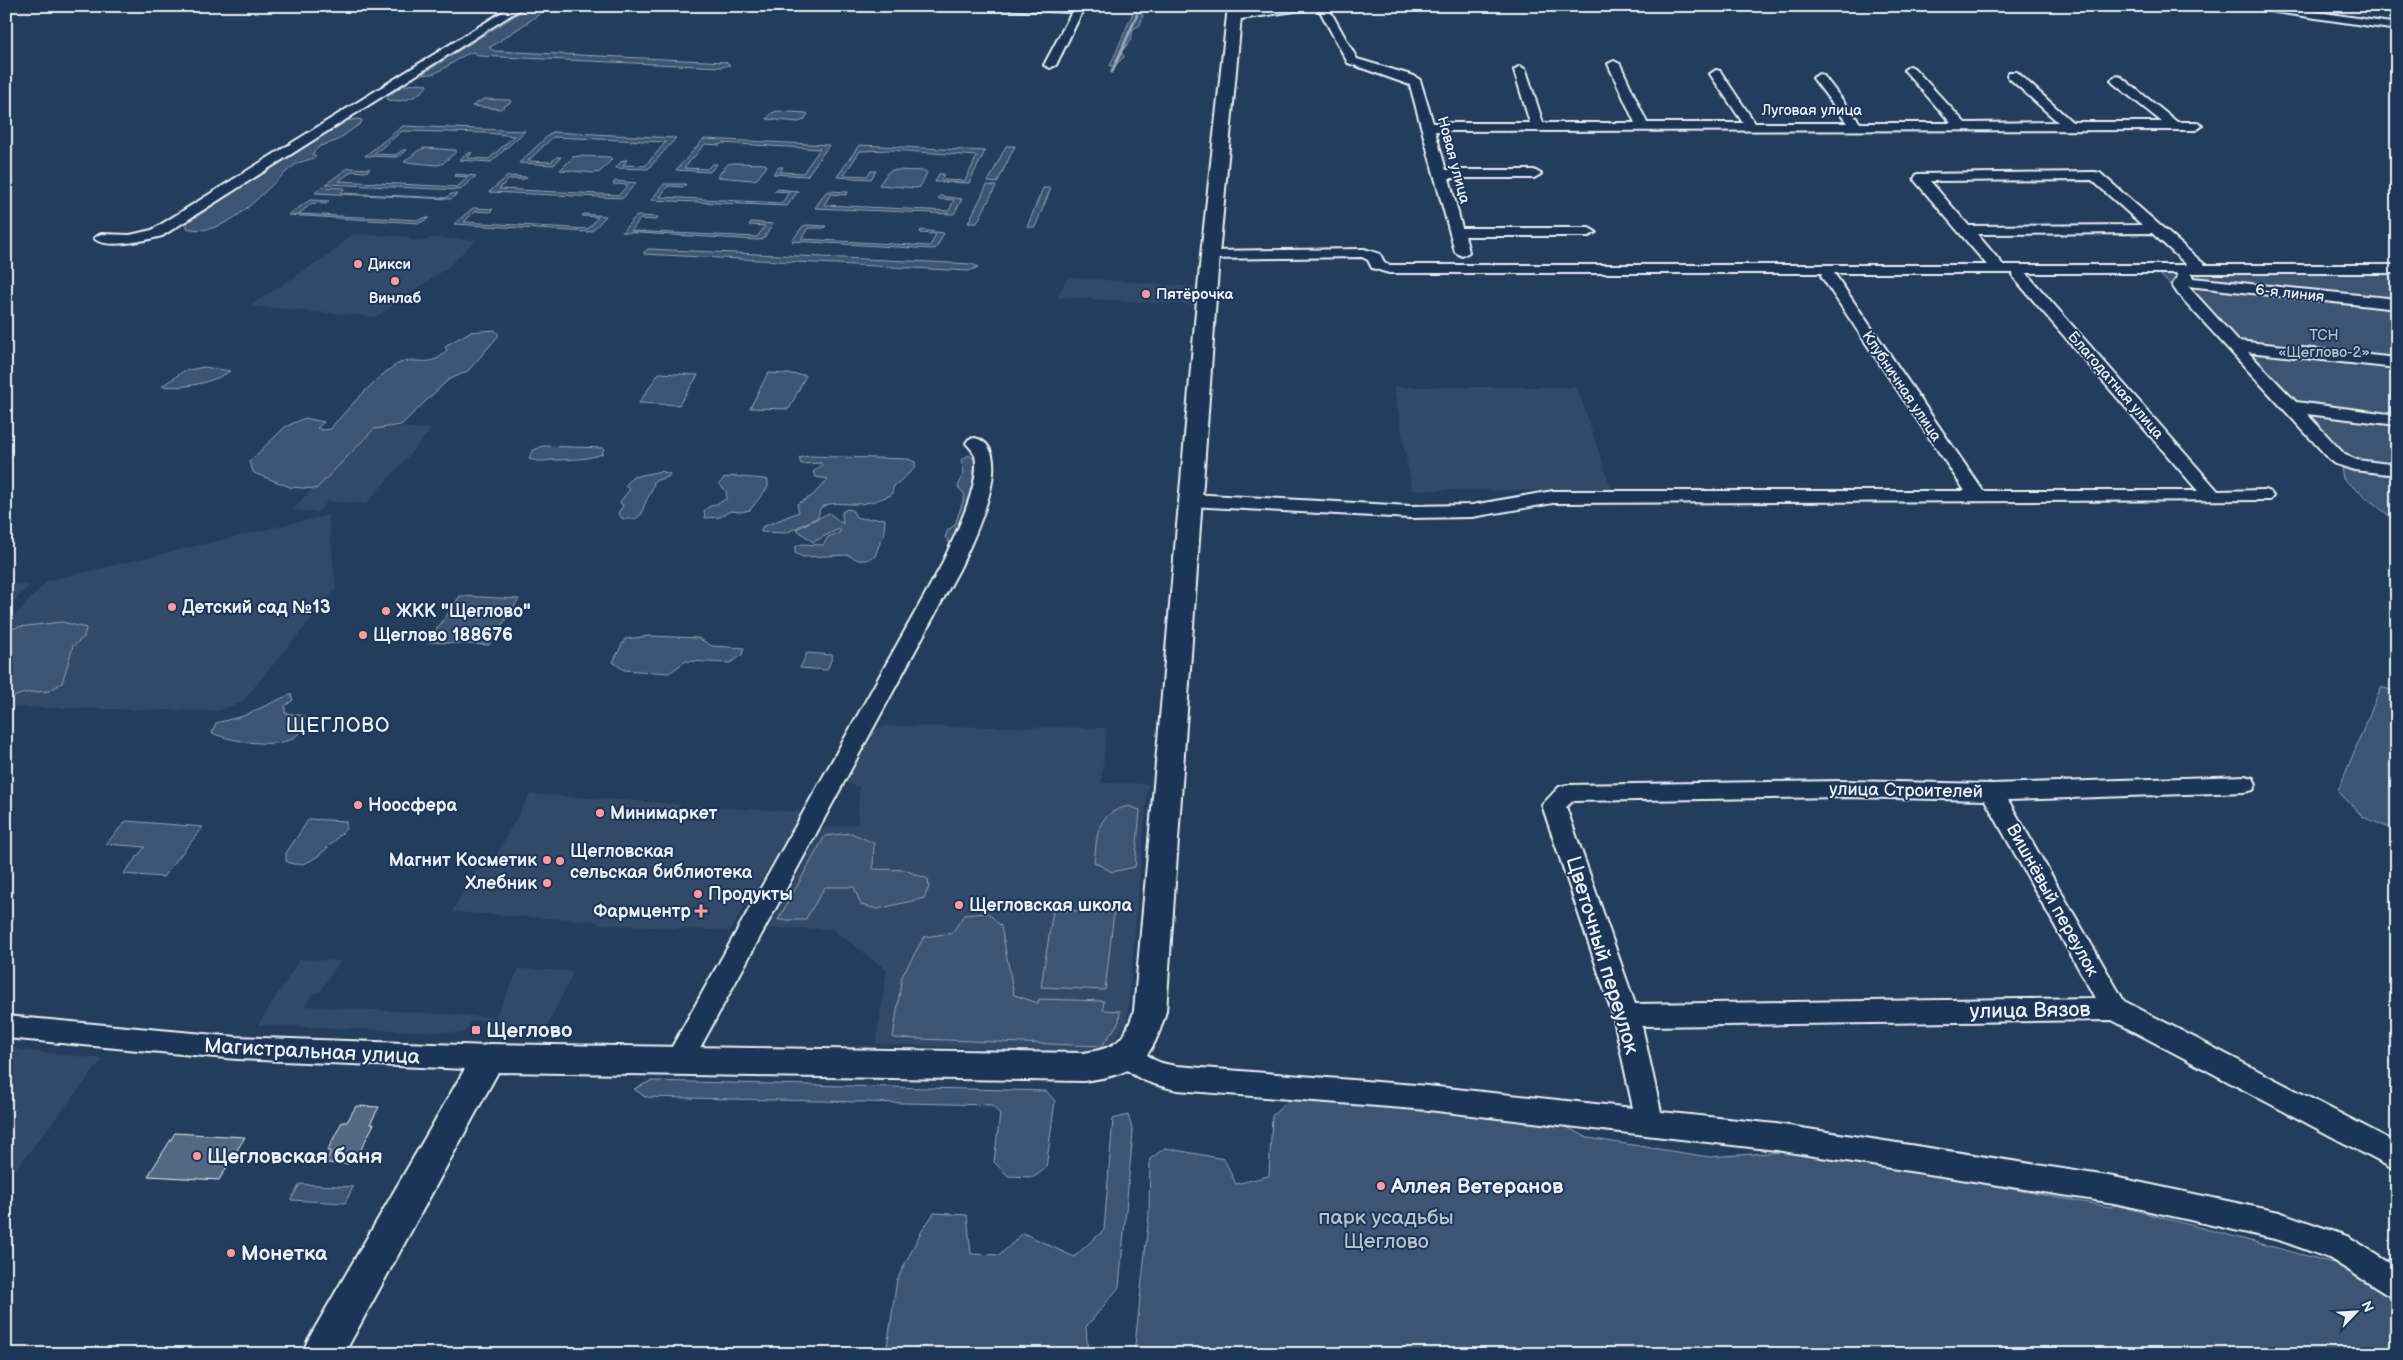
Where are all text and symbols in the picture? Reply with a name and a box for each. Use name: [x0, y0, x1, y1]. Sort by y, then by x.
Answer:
street label: Луговая улица: [1761, 101, 1862, 120]
street label: Новая улица: [1433, 114, 1474, 206]
place label: Дикси: [368, 255, 411, 274]
marker: Дикси: [352, 258, 364, 270]
marker: Винлаб: [389, 275, 401, 287]
street label: 6-я линия: [2255, 280, 2325, 307]
place label: Пятёрочка: [1156, 285, 1234, 304]
marker: Пятёрочка: [1140, 288, 1152, 300]
place label: Винлаб: [369, 289, 421, 308]
park label: ТСН «Щеглово-2»: [2278, 326, 2370, 362]
street label: Клубничная улица: [1858, 327, 1946, 445]
street label: Благодатная улица: [2064, 327, 2168, 443]
place label: Детский сад №13: [182, 597, 330, 618]
marker: Детский сад №13: [166, 601, 178, 613]
place label: ЖКК "Щеглово": [396, 601, 531, 622]
marker: ЖКК "Щеглово": [380, 605, 392, 617]
place label: Щеглово 188676: [373, 625, 513, 646]
marker: Щеглово 188676: [357, 629, 369, 641]
district label: ЩЕГЛОВО: [286, 714, 390, 738]
street label: улица Строителей: [1829, 779, 1983, 802]
place label: Ноосфера: [368, 795, 457, 816]
marker: Ноосфера: [352, 799, 364, 811]
place label: Минимаркет: [610, 803, 718, 824]
marker: Минимаркет: [594, 807, 606, 819]
street label: Вишнёвый переулок: [2002, 820, 2103, 981]
place label: Щегловская сельская библиотека: [570, 841, 753, 883]
place label: Магнит Косметик: [389, 850, 537, 871]
street label: Цветочный переулок: [1560, 853, 1645, 1057]
marker: Магнит Косметик: [541, 854, 553, 866]
marker: Щегловская сельская библиотека: [554, 855, 566, 867]
place label: Хлебник: [464, 873, 537, 894]
marker: Хлебник: [541, 877, 553, 889]
place label: Продукты: [708, 884, 793, 905]
marker: Продукты: [692, 888, 704, 900]
place label: Щегловская школа: [969, 895, 1132, 916]
marker: Щегловская школа: [953, 899, 965, 911]
place label: Фармцентр: [594, 901, 691, 922]
marker: Фармцентр: [695, 905, 707, 917]
street label: улица Вязов: [1969, 997, 2091, 1024]
place label: Щеглово: [486, 1018, 573, 1043]
marker: Щеглово: [470, 1024, 482, 1036]
street label: Магистральная улица: [203, 1033, 421, 1070]
place label: Щегловская баня: [207, 1144, 383, 1169]
marker: Щегловская баня: [191, 1150, 203, 1162]
place label: Аллея Ветеранов: [1390, 1174, 1564, 1199]
marker: Аллея Ветеранов: [1375, 1180, 1387, 1192]
park label: парк усадьбы Щеглово: [1318, 1205, 1454, 1254]
place label: Монетка: [241, 1241, 328, 1266]
marker: Монетка: [225, 1247, 237, 1259]
north arrow: [2330, 1288, 2380, 1338]
text: N: [2357, 1298, 2377, 1315]

